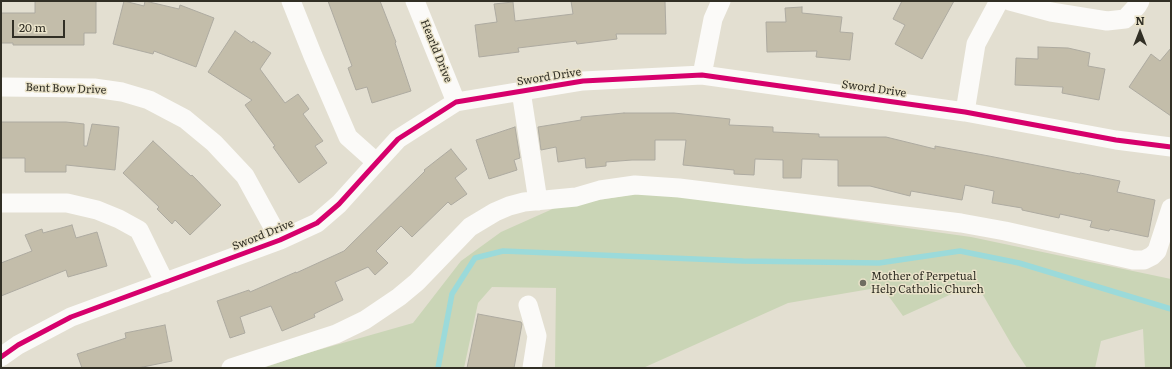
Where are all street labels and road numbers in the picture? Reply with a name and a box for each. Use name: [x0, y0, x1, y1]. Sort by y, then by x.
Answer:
street label: Hearld Drive: [417, 17, 455, 85]
street label: Sword Drive: [516, 65, 582, 89]
street label: Sword Drive: [841, 78, 907, 100]
street label: Bent Bow Drive: [25, 81, 107, 97]
street label: Sword Drive: [230, 217, 296, 253]

